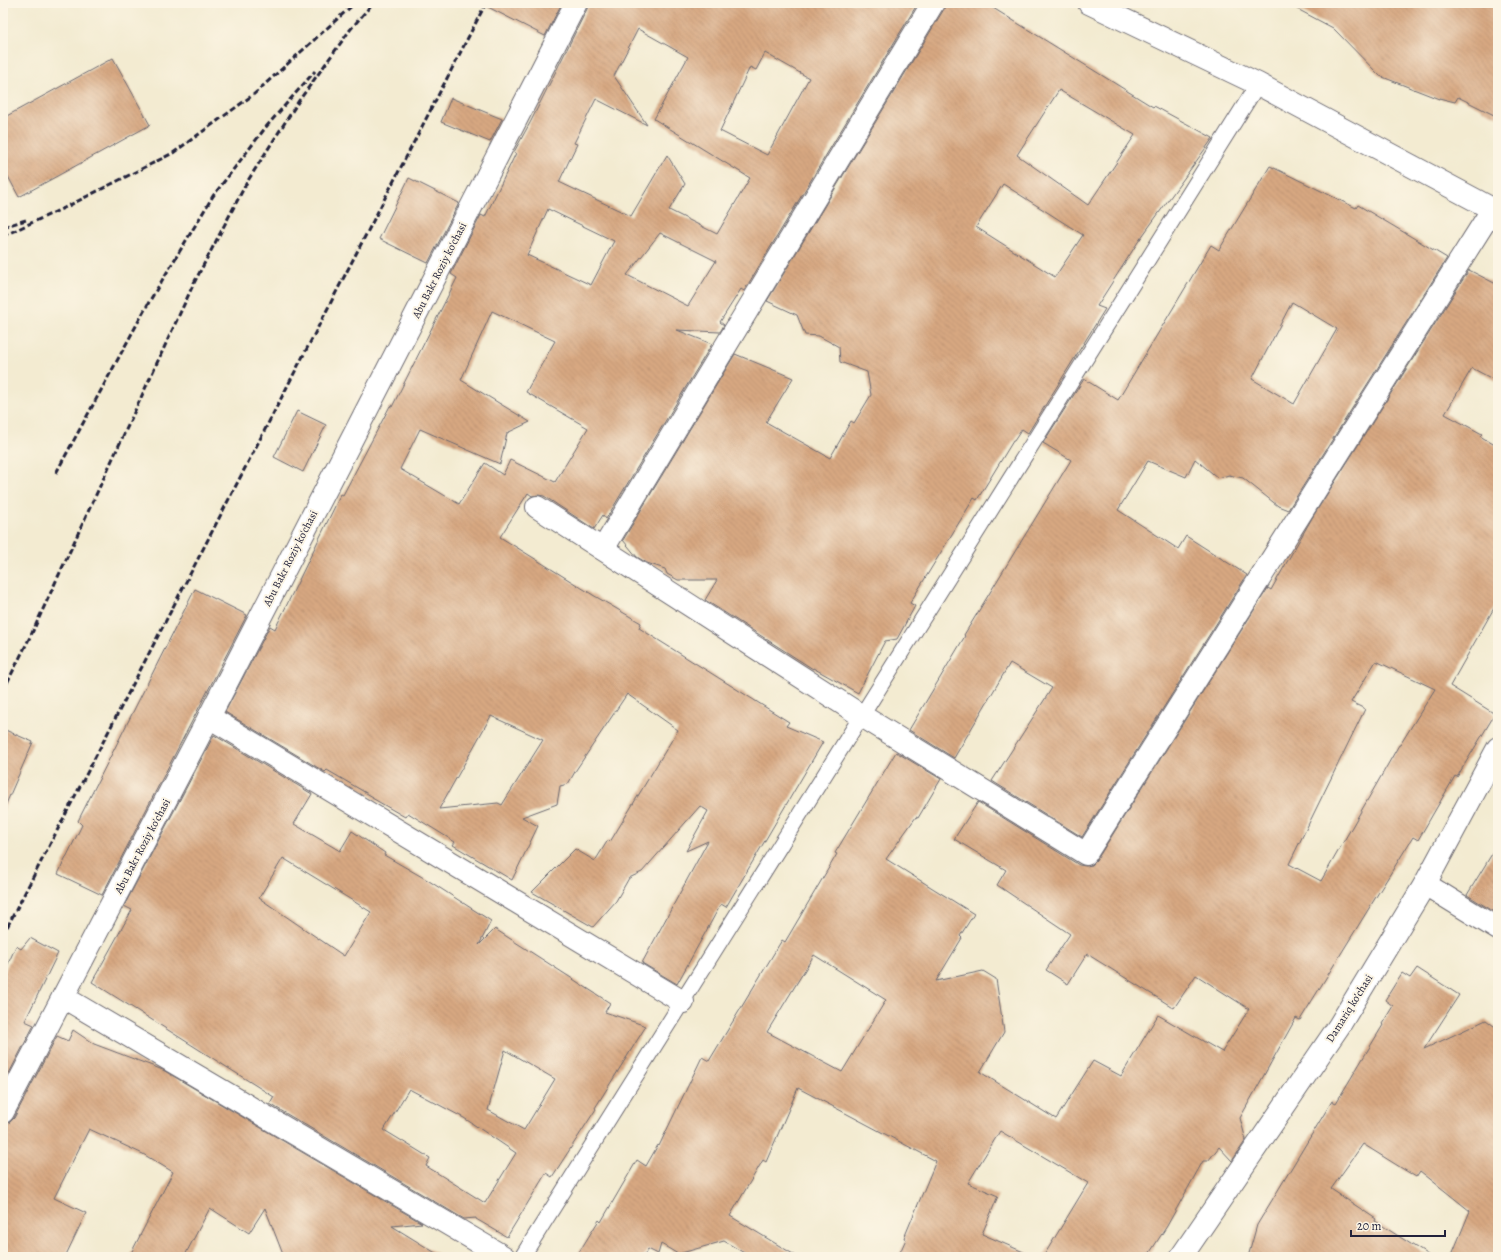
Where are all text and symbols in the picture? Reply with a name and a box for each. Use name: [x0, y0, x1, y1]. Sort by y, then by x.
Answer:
street label: Abu Bakr Roziy ko'chasi: [408, 220, 470, 322]
street label: Abu Bakr Roziy ko'chasi: [259, 508, 321, 610]
street label: Abu Bakr Roziy ko'chasi: [111, 796, 174, 897]
street label: Damariq ko'chasi: [1323, 971, 1376, 1045]
scale bar: [1351, 1212, 1445, 1238]
text: 20 m: [1357, 1218, 1381, 1234]

